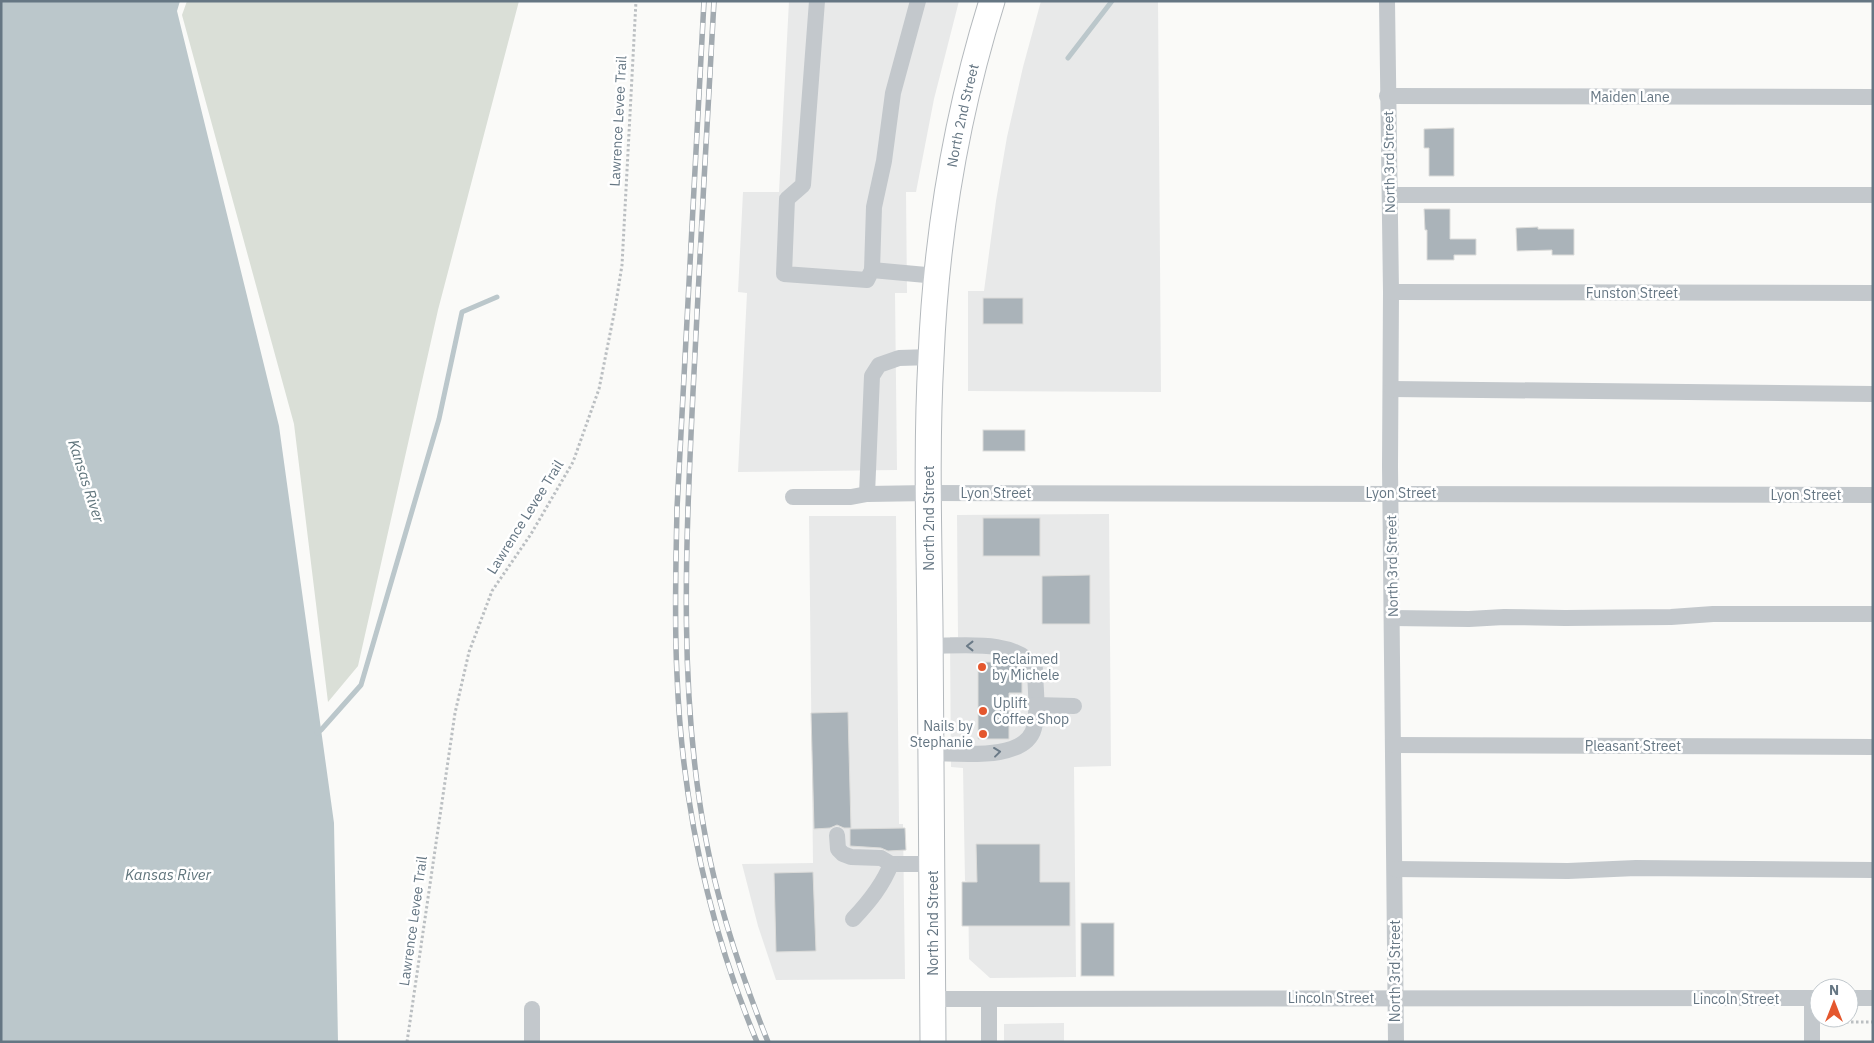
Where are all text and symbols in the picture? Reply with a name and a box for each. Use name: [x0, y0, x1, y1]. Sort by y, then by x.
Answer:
street label: Lawrence Levee Trail: [606, 55, 630, 187]
street label: North 2nd Street: [943, 62, 983, 169]
street label: Maiden Lane: [1590, 88, 1670, 106]
street label: North 3rd Street: [1379, 111, 1399, 213]
street label: Funston Street: [1586, 284, 1678, 302]
water label: Kansas River: [64, 437, 109, 525]
street label: Lawrence Levee Trail: [483, 457, 567, 577]
street label: North 2nd Street: [920, 465, 938, 571]
street label: Lyon Street: [961, 484, 1032, 502]
street label: Lyon Street: [1366, 484, 1437, 502]
street label: Lyon Street: [1771, 486, 1842, 504]
street label: North 3rd Street: [1382, 515, 1402, 617]
one-way arrow: [965, 641, 973, 651]
place label: Reclaimed by Michele: [992, 650, 1060, 684]
marker: Reclaimed by Michele: [976, 661, 988, 673]
place label: Uplift Coffee Shop: [993, 694, 1069, 728]
marker: Uplift Coffee Shop: [977, 705, 989, 717]
place label: Nails by Stephanie: [910, 717, 973, 751]
marker: Nails by Stephanie: [977, 728, 989, 740]
street label: Pleasant Street: [1585, 737, 1681, 755]
one-way arrow: [994, 747, 1002, 758]
street label: Lawrence Levee Trail: [395, 855, 431, 987]
water label: Kansas River: [125, 865, 211, 884]
street label: North 2nd Street: [924, 870, 942, 976]
street label: North 3rd Street: [1386, 920, 1404, 1022]
north arrow: [1809, 978, 1859, 1028]
text: N: [1829, 981, 1839, 999]
street label: Lincoln Street: [1288, 989, 1374, 1007]
street label: Lincoln Street: [1693, 990, 1779, 1008]

